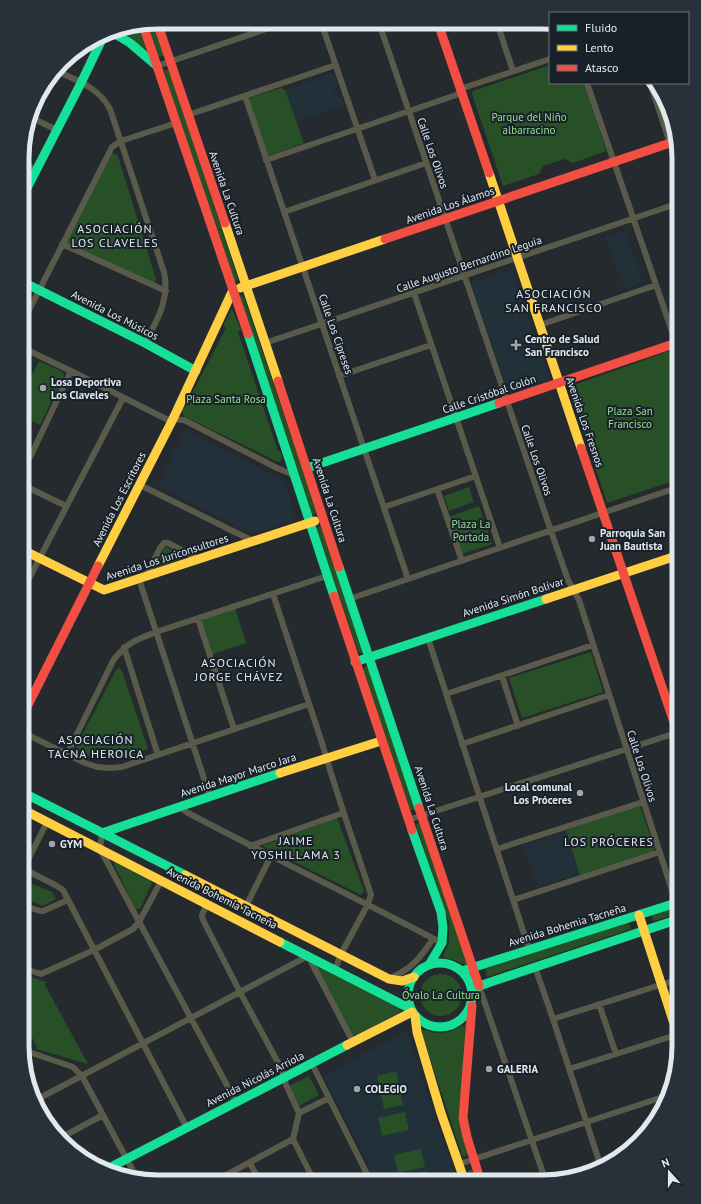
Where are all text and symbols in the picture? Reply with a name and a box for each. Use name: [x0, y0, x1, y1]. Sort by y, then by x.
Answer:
legend: [549, 12, 689, 84]
text: Fluido: [585, 20, 617, 35]
text: Lento: [585, 40, 614, 55]
text: Atasco: [585, 60, 618, 75]
park label: Parque del Niño albarracino: [491, 110, 567, 137]
street label: Calle Los Olivos: [414, 116, 452, 191]
street label: Avenida La Cultura: [206, 149, 248, 237]
street label: Avenida Los Álamos: [404, 183, 496, 227]
district label: ASOCIACIÓN LOS CLAVELES: [71, 221, 159, 250]
street label: Calle Augusto Bernardino Leguía: [394, 232, 544, 296]
district label: ASOCIACIÓN SAN FRANCISCO: [505, 286, 603, 315]
street label: Avenida Los Músicos: [69, 287, 161, 343]
street label: Calle Los Cipreses: [316, 292, 356, 377]
place label: Centro de Salud San Francisco: [525, 332, 599, 359]
marker: Centro de Salud San Francisco: [510, 339, 522, 351]
street label: Calle Cristóbal Colón: [440, 371, 538, 417]
place label: Losa Deportiva Los Claveles: [51, 375, 121, 402]
street label: Avenida Los Fresnos: [563, 375, 607, 469]
marker: Losa Deportiva Los Claveles: [38, 383, 48, 393]
park label: Plaza Santa Rosa: [186, 392, 266, 406]
park label: Plaza San Francisco: [607, 404, 653, 431]
street label: Calle Los Olivos: [518, 423, 556, 498]
street label: Avenida Los Escritores: [89, 449, 149, 549]
street label: Avenida La Cultura: [310, 456, 350, 544]
park label: Plaza La Portada: [451, 517, 491, 544]
place label: Parroquia San Juan Bautista: [599, 526, 665, 553]
street label: Avenida Los Juriconsultores: [104, 530, 231, 583]
marker: Parroquia San Juan Bautista: [587, 534, 597, 544]
street label: Avenida Simón Bolívar: [461, 574, 566, 620]
district label: ASOCIACIÓN JORGE CHÁVEZ: [194, 655, 283, 684]
street label: Calle Los Olivos: [624, 728, 660, 804]
district label: ASOCIACIÓN TACNA HEROICA: [48, 732, 144, 761]
street label: Avenida Mayor Marco Jara: [178, 750, 298, 800]
street label: Avenida La Cultura: [412, 764, 452, 852]
place label: Local comunal Los Próceres: [505, 780, 573, 807]
marker: Local comunal Los Próceres: [575, 788, 585, 798]
district label: JAIME YOSHILLAMA 3: [251, 833, 341, 862]
district label: LOS PRÓCERES: [564, 834, 654, 849]
place label: GYM: [60, 837, 82, 851]
marker: GYM: [47, 839, 57, 849]
street label: Avenida Bohemia Tacneña: [164, 864, 280, 932]
street label: Avenida Bohemia Tacneña: [506, 900, 628, 950]
park label: Óvalo La Cultura: [402, 988, 480, 1002]
street label: Avenida Nicolás Arriola: [204, 1048, 306, 1110]
place label: GALERIA: [497, 1062, 539, 1076]
marker: GALERIA: [484, 1064, 494, 1074]
place label: COLEGIO: [365, 1082, 407, 1096]
marker: COLEGIO: [352, 1084, 362, 1094]
north arrow: [649, 1152, 689, 1192]
text: N: [660, 1155, 671, 1170]

